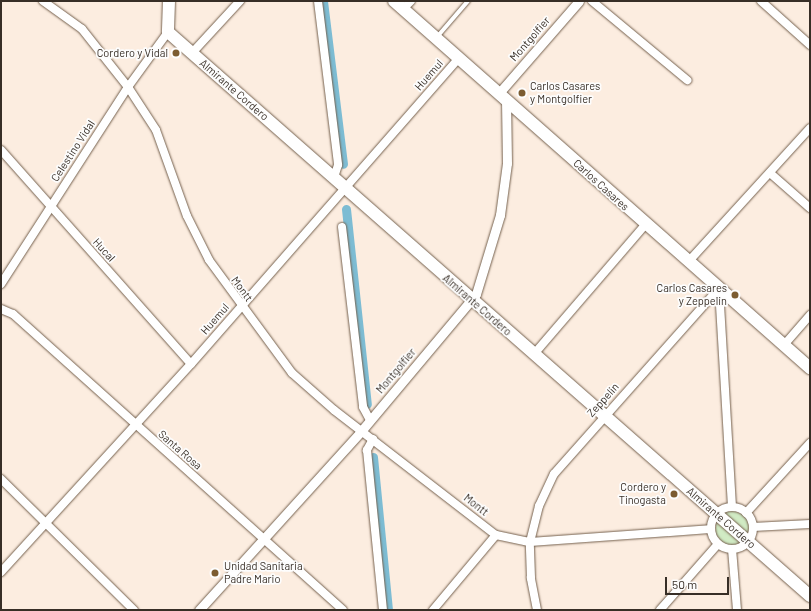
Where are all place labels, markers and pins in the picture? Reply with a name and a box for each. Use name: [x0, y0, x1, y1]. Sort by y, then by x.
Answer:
place label: Cordero y Vidal: [97, 46, 168, 60]
marker: Cordero y Vidal: [171, 48, 181, 58]
place label: Carlos Casares y Montgolfier: [530, 80, 600, 106]
marker: Carlos Casares y Montgolfier: [517, 88, 527, 98]
place label: Carlos Casares y Zeppelin: [657, 282, 727, 308]
marker: Carlos Casares y Zeppelin: [730, 290, 740, 300]
place label: Cordero y Tinogasta: [619, 481, 666, 507]
marker: Cordero y Tinogasta: [669, 489, 679, 499]
place label: Unidad Sanitaria Padre Mario: [224, 560, 303, 586]
marker: Unidad Sanitaria Padre Mario: [209, 567, 221, 579]

